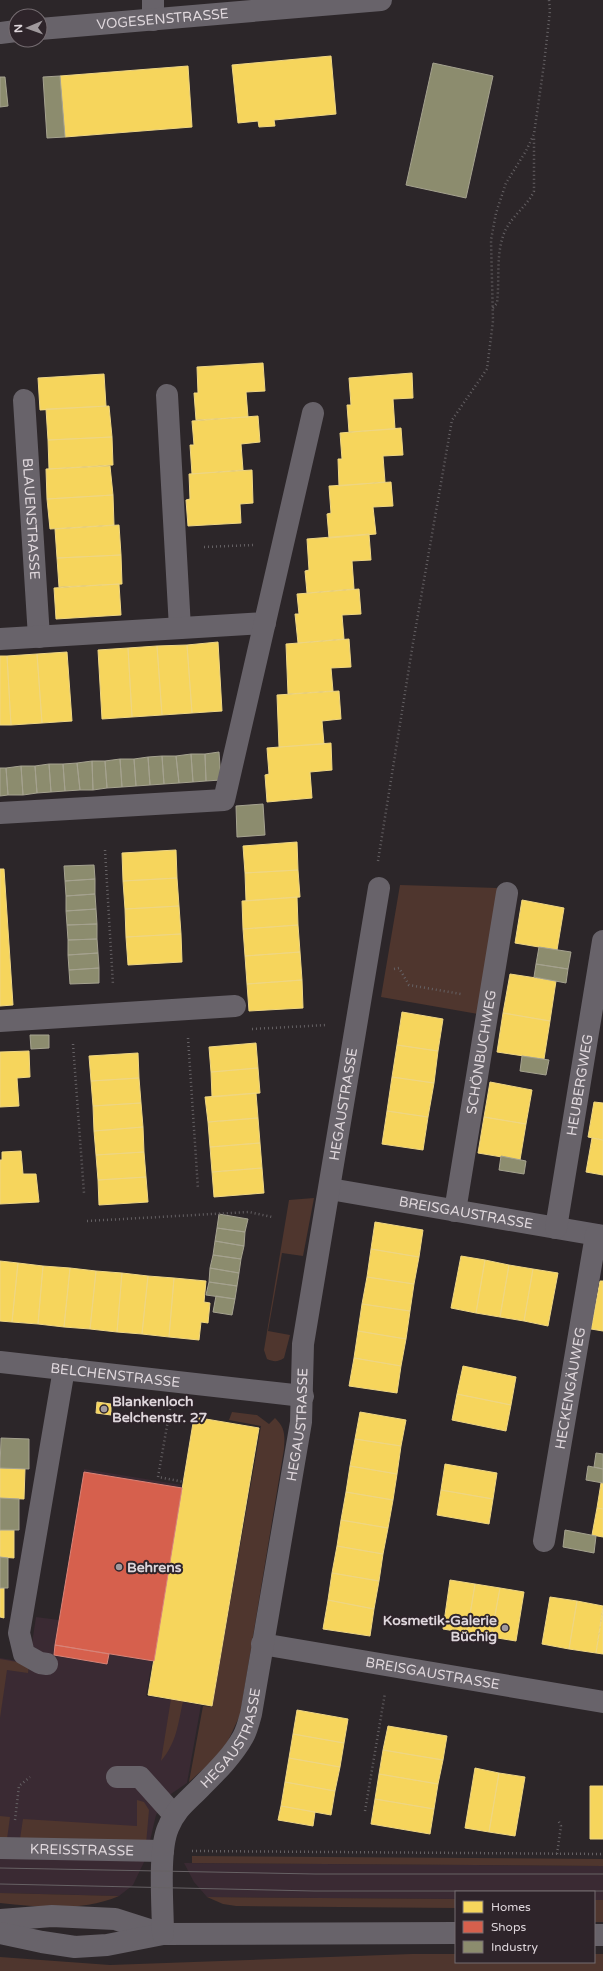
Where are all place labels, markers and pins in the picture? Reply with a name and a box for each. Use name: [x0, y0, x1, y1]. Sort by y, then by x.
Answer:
place label: Blankenloch Belchenstr. 27: [112, 1393, 208, 1426]
marker: Blankenloch Belchenstr. 27: [99, 1404, 109, 1414]
place label: Behrens: [127, 1559, 182, 1576]
marker: Behrens: [114, 1562, 124, 1572]
place label: Kosmetik-Galerie Büchig: [383, 1612, 497, 1645]
marker: Kosmetik-Galerie Büchig: [500, 1623, 510, 1633]

